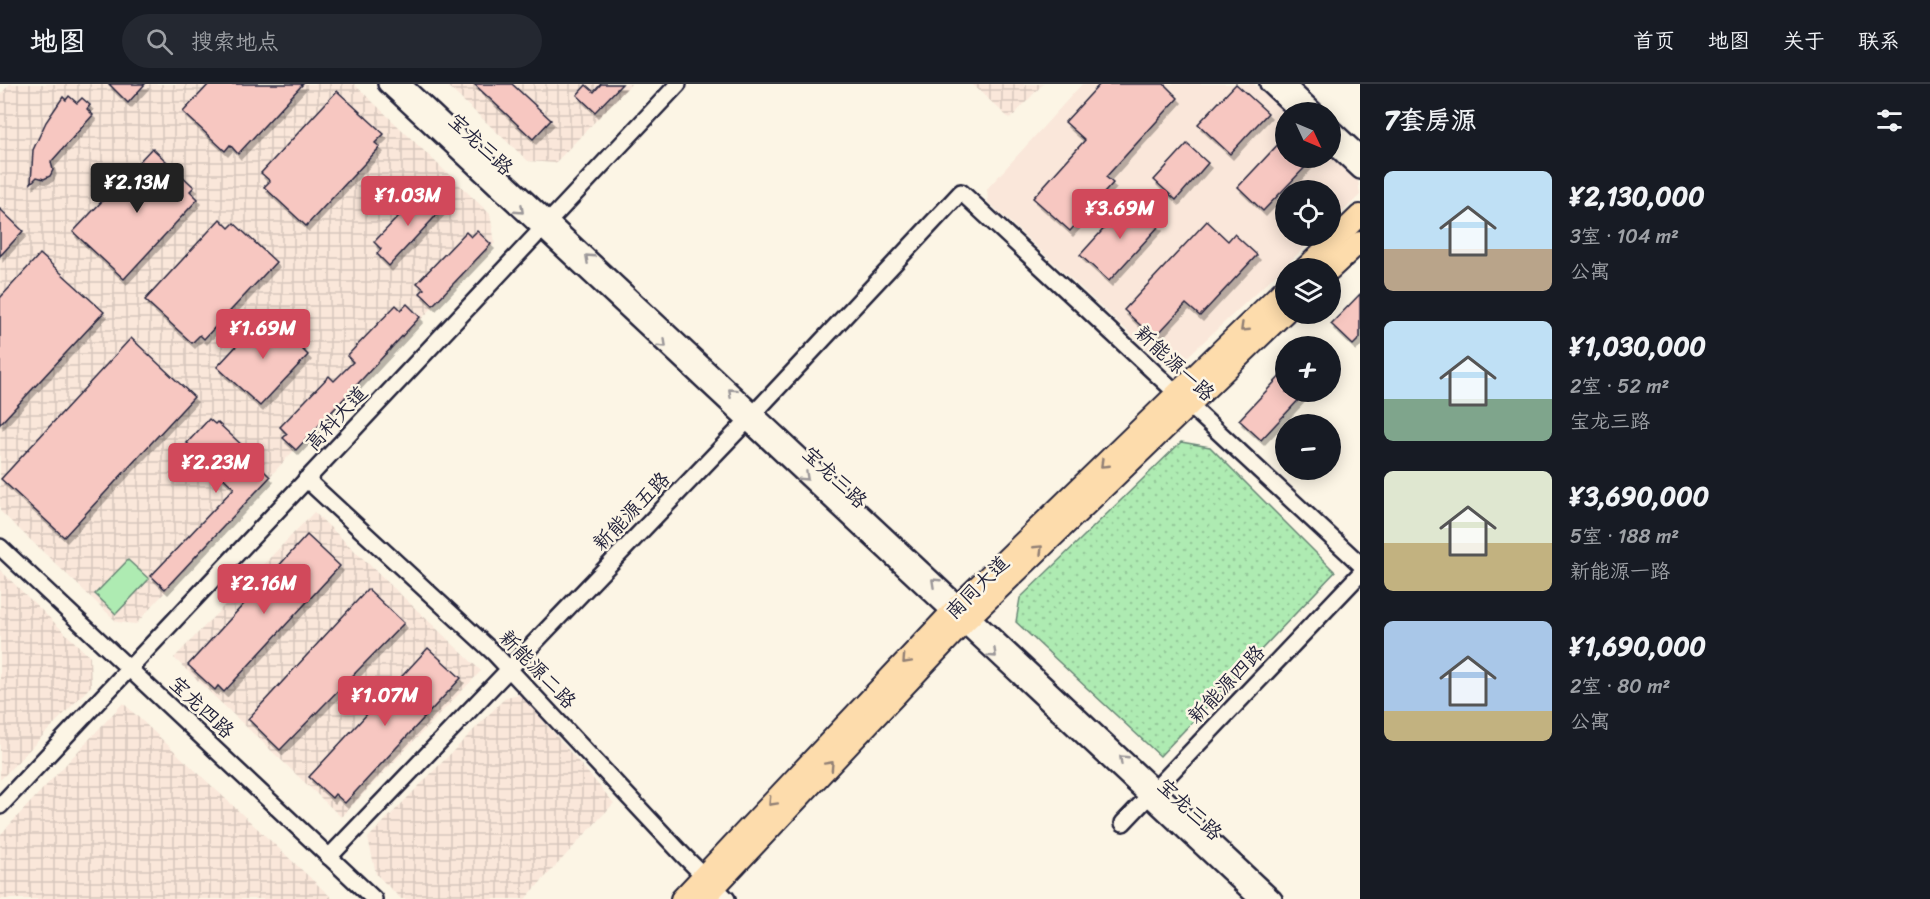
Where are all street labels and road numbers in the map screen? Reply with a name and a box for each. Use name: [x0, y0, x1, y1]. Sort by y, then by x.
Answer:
street label: 宝龙三路: [439, 104, 523, 185]
street label: 新能源一路: [1126, 316, 1224, 411]
street label: 高科大道: [296, 377, 376, 460]
street label: 宝龙三路: [793, 437, 877, 518]
street label: 新能源五路: [584, 463, 679, 559]
street label: 南同大道: [937, 547, 1018, 628]
street label: 新能源二路: [490, 621, 586, 718]
street label: 新能源四路: [1179, 636, 1274, 732]
street label: 宝龙四路: [160, 667, 244, 748]
street label: 宝龙三路: [1148, 769, 1232, 850]

